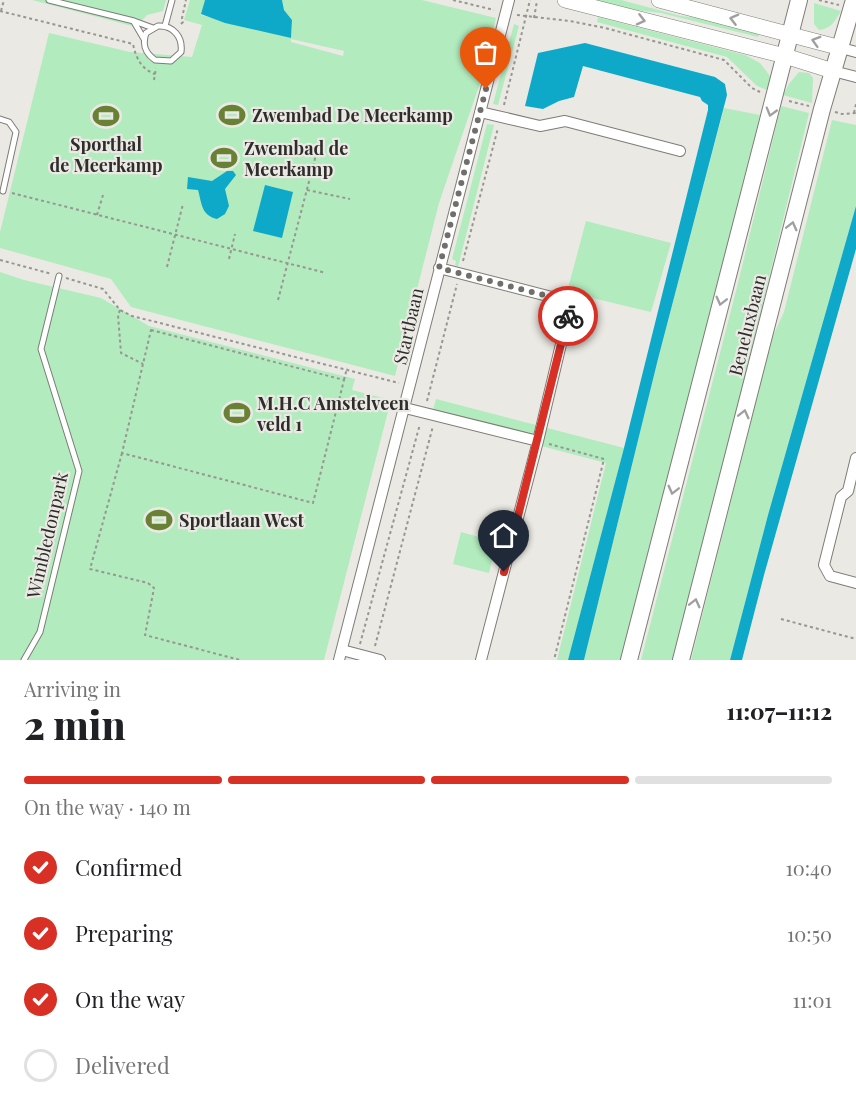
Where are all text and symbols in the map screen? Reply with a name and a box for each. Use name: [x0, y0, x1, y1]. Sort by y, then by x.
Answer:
one-way arrow: [636, 13, 646, 26]
one-way arrow: [729, 14, 740, 26]
pin: [460, 27, 511, 89]
icon: bag: [469, 36, 502, 69]
one-way arrow: [811, 36, 822, 48]
sports icon: Zwembad De Meerkamp: [217, 100, 247, 130]
sports icon: Sporthal de Meerkamp: [91, 101, 121, 131]
place label: Zwembad De Meerkamp: [252, 103, 453, 127]
one-way arrow: [766, 107, 778, 117]
place label: Sporthal de Meerkamp: [49, 132, 163, 177]
place label: Zwembad de Meerkamp: [244, 136, 348, 181]
sports icon: Zwembad de Meerkamp: [209, 143, 239, 173]
one-way arrow: [785, 221, 798, 231]
street label: Beneluxbaan: [723, 271, 771, 378]
street label: Startbaan: [388, 285, 429, 367]
courier: [538, 286, 598, 346]
one-way arrow: [716, 296, 729, 306]
icon: bike: [552, 300, 585, 333]
place label: M.H.C Amstelveen veld 1: [256, 391, 409, 436]
sports icon: M.H.C Amstelveen veld 1: [222, 398, 252, 428]
one-way arrow: [736, 410, 749, 420]
street label: Wimbledonpark: [21, 469, 73, 602]
one-way arrow: [667, 485, 680, 495]
sports icon: Sportlaan West: [144, 505, 174, 535]
place label: Sportlaan West: [179, 508, 305, 532]
pin: [478, 510, 529, 572]
icon: home: [487, 519, 520, 552]
one-way arrow: [688, 599, 701, 609]
text: Arriving in: [24, 675, 121, 702]
text: 11:07–11:12: [726, 696, 832, 726]
text: 2 min: [24, 698, 126, 750]
text: On the way · 140 m: [24, 793, 191, 820]
icon: check: [24, 851, 57, 884]
text: Confirmed: [75, 852, 182, 882]
text: 10:40: [785, 854, 832, 881]
icon: check: [24, 917, 57, 950]
text: Preparing: [75, 918, 173, 948]
text: 10:50: [787, 920, 832, 947]
icon: check: [24, 983, 57, 1016]
text: On the way: [75, 984, 185, 1014]
text: 11:01: [792, 986, 832, 1013]
text: Delivered: [75, 1050, 170, 1080]

